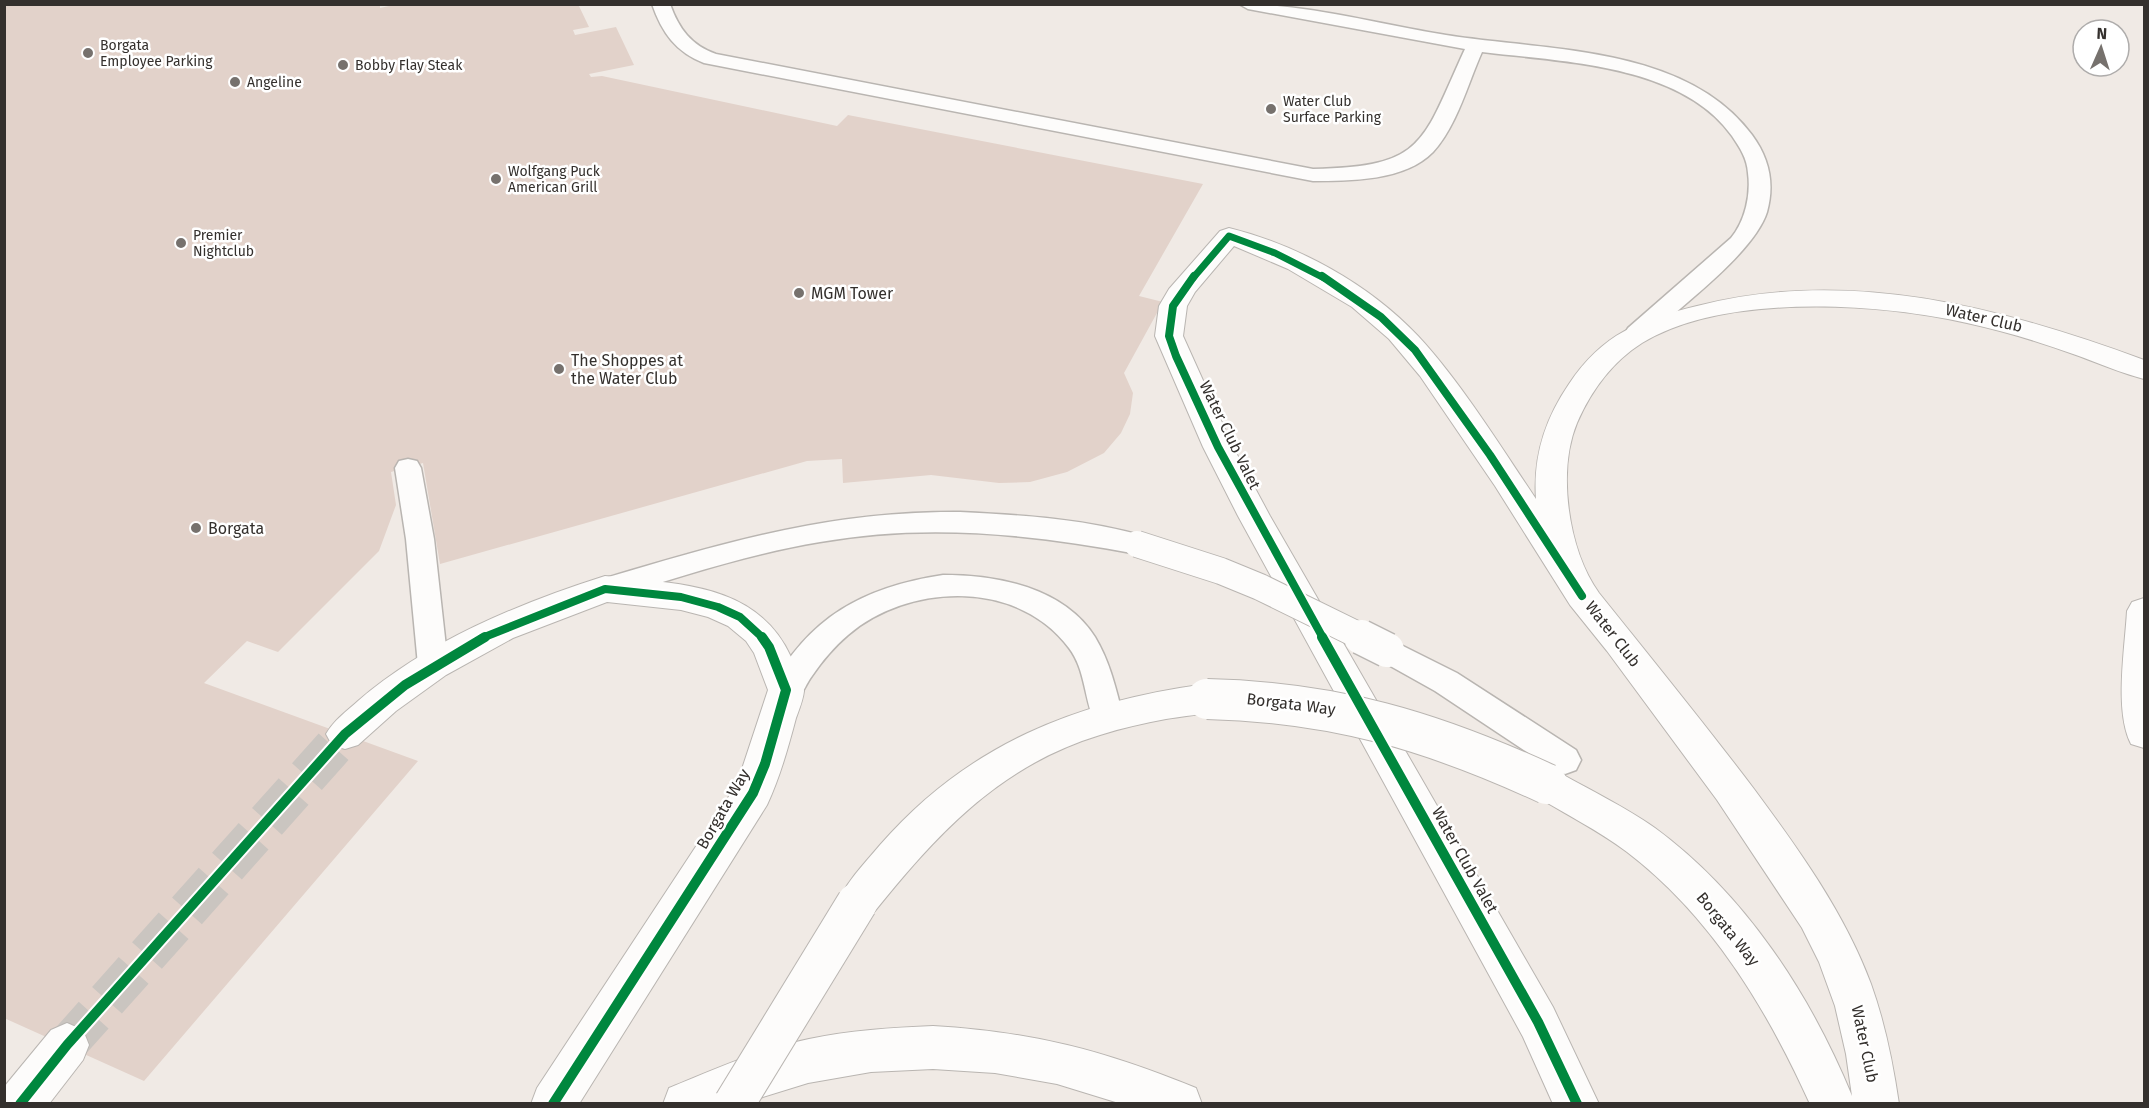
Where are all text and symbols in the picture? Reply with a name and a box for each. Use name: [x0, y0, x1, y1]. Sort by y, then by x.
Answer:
north arrow: [2071, 18, 2131, 78]
text: N: [2096, 24, 2108, 43]
place label: Borgata Employee Parking: [100, 37, 213, 70]
marker: Borgata Employee Parking: [81, 46, 95, 60]
place label: Bobby Flay Steak: [355, 57, 463, 74]
marker: Bobby Flay Steak: [336, 58, 350, 72]
place label: Angeline: [247, 74, 302, 91]
marker: Angeline: [228, 75, 242, 89]
place label: Water Club Surface Parking: [1283, 93, 1382, 126]
marker: Water Club Surface Parking: [1264, 102, 1278, 116]
place label: Wolfgang Puck American Grill: [508, 163, 601, 196]
marker: Wolfgang Puck American Grill: [489, 172, 503, 186]
place label: Premier Nightclub: [193, 227, 254, 260]
marker: Premier Nightclub: [174, 236, 188, 250]
place label: MGM Tower: [811, 284, 894, 303]
marker: MGM Tower: [792, 286, 806, 300]
street label: Water Club: [1944, 300, 2024, 336]
place label: The Shoppes at the Water Club: [571, 351, 683, 388]
marker: The Shoppes at the Water Club: [552, 362, 566, 376]
street label: Water Club Valet: [1195, 378, 1265, 493]
place label: Borgata: [208, 519, 264, 538]
marker: Borgata: [189, 521, 203, 535]
street label: Water Club: [1581, 597, 1645, 671]
street label: Borgata Way: [1245, 689, 1337, 719]
street label: Borgata Way: [692, 765, 754, 852]
street label: Water Club Valet: [1428, 804, 1502, 917]
street label: Borgata Way: [1692, 888, 1764, 970]
street label: Water Club: [1848, 1004, 1882, 1084]

